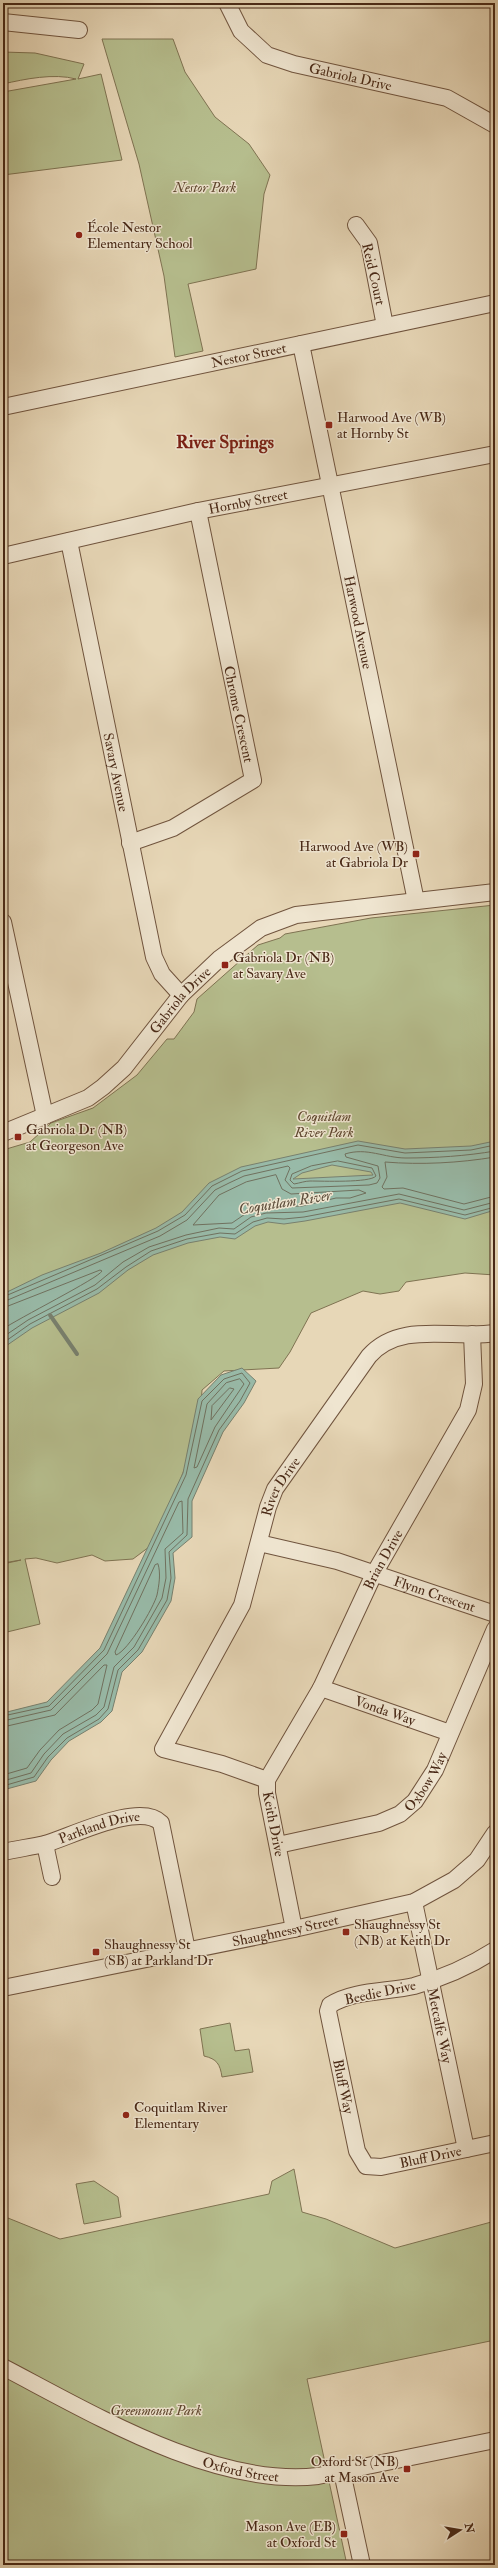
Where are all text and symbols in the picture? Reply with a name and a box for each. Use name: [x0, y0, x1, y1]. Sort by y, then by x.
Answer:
street label: Gabriola Drive: [307, 60, 394, 95]
park label: Nestor Park: [173, 179, 237, 196]
place label: École Nestor Elementary School: [87, 219, 193, 253]
marker: École Nestor Elementary School: [74, 230, 84, 240]
street label: Reid Court: [358, 241, 389, 307]
street label: Nestor Street: [210, 339, 288, 372]
place label: Harwood Ave (WB) at Hornby St: [337, 409, 446, 443]
marker: Harwood Ave (WB) at Hornby St: [324, 420, 334, 430]
district label: River Springs: [176, 431, 274, 454]
street label: Hornby Street: [207, 486, 289, 518]
street label: Harwood Avenue: [340, 574, 376, 671]
street label: Chrome Crescent: [220, 664, 257, 764]
street label: Savary Avenue: [99, 731, 132, 813]
place label: Harwood Ave (WB) at Gabriola Dr: [299, 838, 409, 871]
marker: Harwood Ave (WB) at Gabriola Dr: [411, 849, 421, 859]
place label: Gabriola Dr (NB) at Savary Ave: [233, 949, 334, 983]
marker: Gabriola Dr (NB) at Savary Ave: [220, 960, 230, 970]
street label: Gabriola Drive: [146, 963, 215, 1037]
park label: Coquitlam River Park: [293, 1108, 354, 1141]
place label: Gabriola Dr (NB) at Georgeson Ave: [26, 1121, 127, 1154]
marker: Gabriola Dr (NB) at Georgeson Ave: [13, 1132, 23, 1142]
water label: Coquitlam River: [237, 1186, 334, 1219]
street label: River Drive: [258, 1454, 304, 1518]
street label: Brian Drive: [360, 1527, 407, 1592]
street label: Flynn Crescent: [391, 1573, 478, 1616]
street label: Vonda Way: [352, 1692, 418, 1731]
street label: Oxbow Way: [401, 1749, 452, 1816]
street label: Keith Drive: [259, 1790, 288, 1858]
street label: Parkland Drive: [56, 1808, 140, 1848]
street label: Shaughnessy Street: [231, 1911, 340, 1950]
place label: Shaughnessy St (NB) at Keith Dr: [354, 1916, 451, 1949]
marker: Shaughnessy St (NB) at Keith Dr: [341, 1927, 351, 1937]
place label: Shaughnessy St (SB) at Parkland Dr: [104, 1936, 214, 1969]
marker: Shaughnessy St (SB) at Parkland Dr: [91, 1947, 101, 1957]
street label: Beedie Drive: [343, 1977, 417, 2008]
street label: Metcalfe Way: [423, 1986, 456, 2066]
street label: Bluff Way: [329, 2058, 357, 2116]
place label: Coquitlam River Elementary: [134, 2099, 228, 2133]
marker: Coquitlam River Elementary: [121, 2110, 131, 2120]
street label: Bluff Drive: [398, 2142, 463, 2172]
park label: Greenmount Park: [110, 2402, 202, 2419]
street label: Oxford Street: [200, 2453, 280, 2486]
place label: Oxford St (NB) at Mason Ave: [311, 2453, 399, 2486]
marker: Oxford St (NB) at Mason Ave: [402, 2464, 412, 2474]
north arrow: [440, 2510, 480, 2550]
place label: Mason Ave (EB) at Oxford St: [245, 2518, 336, 2551]
text: N: [462, 2521, 477, 2535]
marker: Mason Ave (EB) at Oxford St: [339, 2529, 349, 2539]

